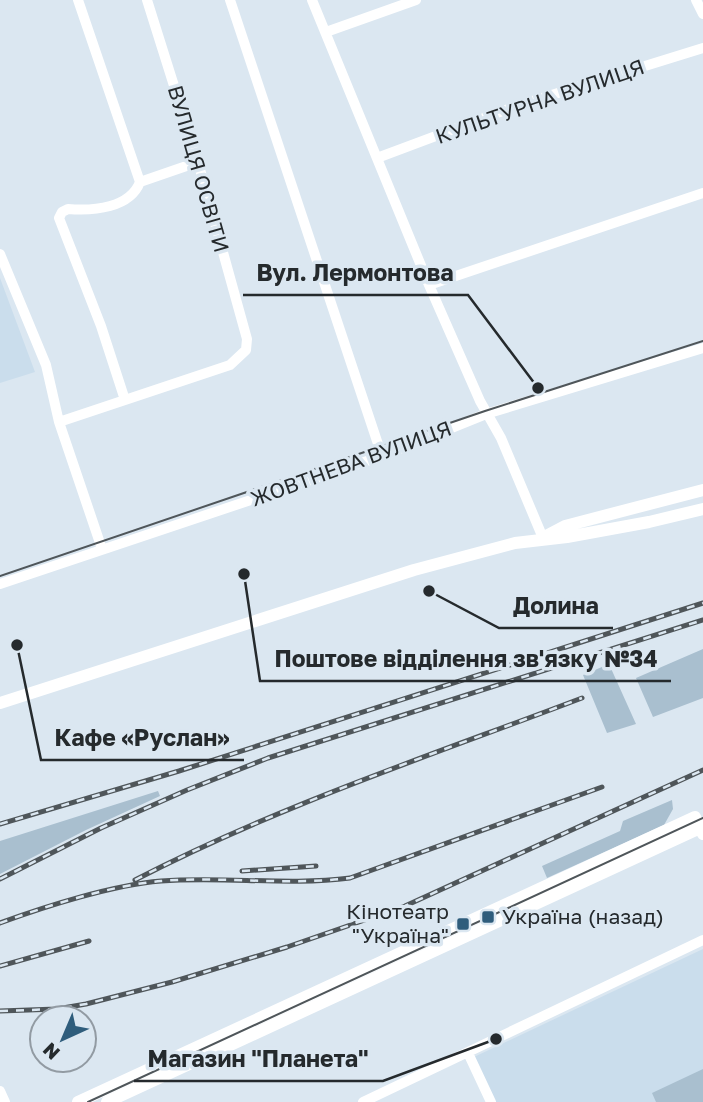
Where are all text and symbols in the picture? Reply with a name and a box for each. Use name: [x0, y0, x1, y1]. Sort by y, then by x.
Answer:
street label: КУЛЬТУРНА ВУЛИЦЯ: [432, 53, 648, 149]
street label: ВУЛИЦЯ ОСВІТИ: [163, 82, 235, 255]
callout: Вул. Лермонтова: [243, 251, 468, 295]
text: Вул. Лермонтова: [256, 258, 454, 286]
street label: ЖОВТНЕВА ВУЛИЦЯ: [247, 415, 455, 511]
callout: Долина: [499, 584, 613, 628]
text: Долина: [513, 591, 599, 619]
callout: Поштове відділення зв'язку №34: [260, 637, 671, 681]
text: Поштове відділення зв'язку №34: [274, 644, 658, 672]
callout: Кафе «Руслан»: [41, 716, 244, 760]
text: Кафе «Руслан»: [54, 723, 230, 751]
place label: Кінотеатр "Україна": [346, 898, 449, 948]
place label: Україна (назад): [502, 903, 664, 929]
marker: Україна (назад): [480, 909, 496, 925]
marker: Кінотеатр "Україна": [455, 916, 471, 932]
north arrow: [28, 1004, 98, 1074]
callout: Магазин "Планета": [134, 1037, 383, 1081]
text: N: [38, 1038, 64, 1065]
text: Магазин "Планета": [147, 1044, 369, 1072]

